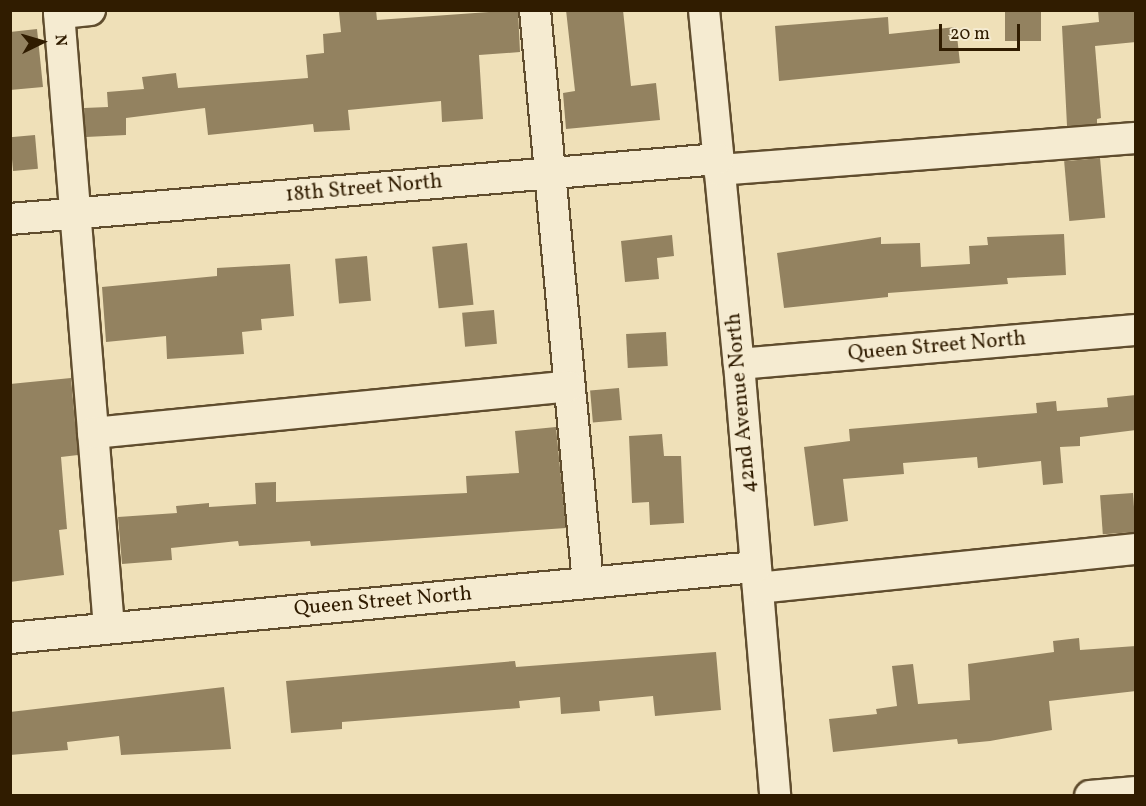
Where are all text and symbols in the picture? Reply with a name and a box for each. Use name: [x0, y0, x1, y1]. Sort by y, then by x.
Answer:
north arrow: [12, 12, 72, 72]
scale bar: [942, 12, 1023, 50]
text: 20 m: [950, 22, 990, 47]
text: N: [48, 34, 71, 47]
street label: 18th Street North: [284, 170, 444, 208]
street label: 42nd Avenue North: [722, 312, 762, 494]
street label: Queen Street North: [847, 327, 1027, 367]
street label: Queen Street North: [293, 582, 473, 622]

